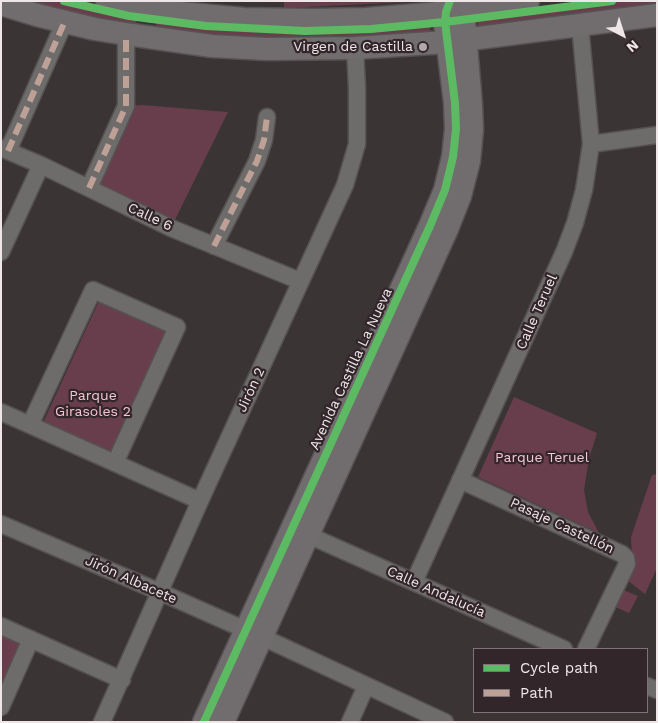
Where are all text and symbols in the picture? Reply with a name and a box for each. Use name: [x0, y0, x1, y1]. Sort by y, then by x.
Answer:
north arrow: [598, 10, 648, 60]
text: N: [624, 37, 642, 56]
place label: Virgen de Castilla: [293, 39, 413, 55]
marker: Virgen de Castilla: [417, 41, 429, 53]
street label: Calle 6: [125, 199, 175, 235]
street label: Calle Teruel: [513, 272, 561, 352]
street label: Avenida Castilla La Nueva: [306, 285, 396, 453]
street label: Jirón 2: [233, 365, 269, 415]
park label: Parque Girasoles 2: [55, 388, 131, 421]
park label: Parque Teruel: [495, 450, 589, 466]
street label: Pasaje Castellón: [507, 495, 617, 557]
street label: Jirón Albacete: [82, 552, 180, 608]
street label: Calle Andalucía: [384, 563, 488, 621]
legend: [473, 648, 648, 713]
text: Cycle path: [520, 659, 598, 677]
text: Path: [520, 684, 553, 702]

